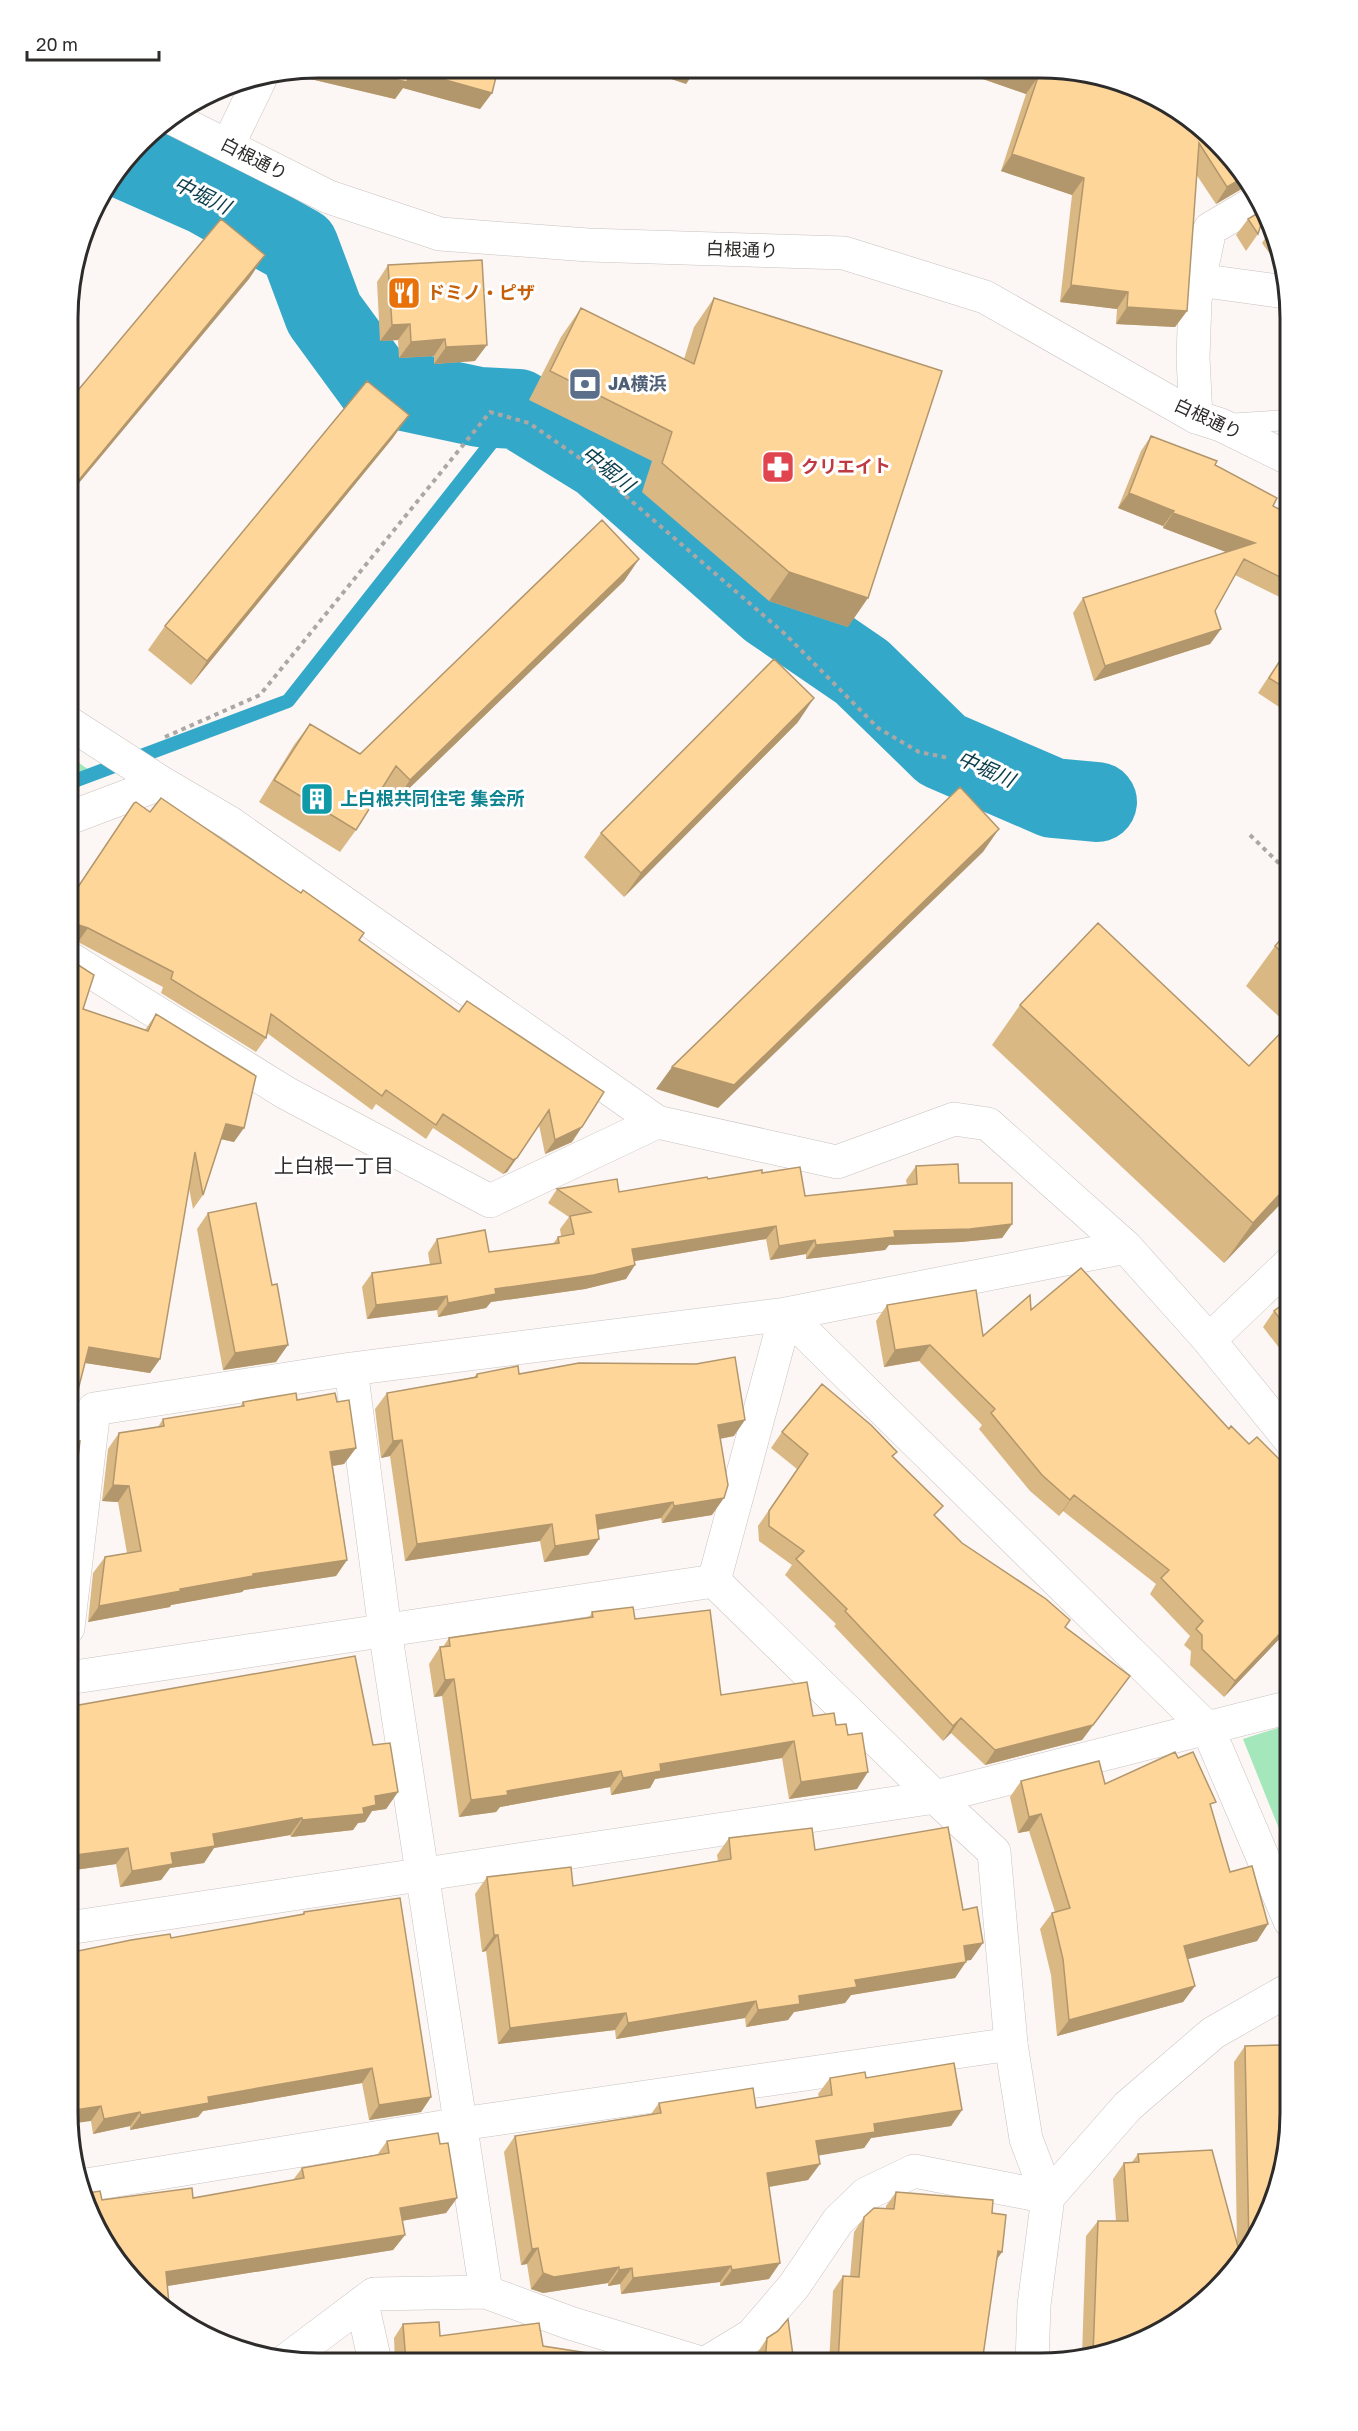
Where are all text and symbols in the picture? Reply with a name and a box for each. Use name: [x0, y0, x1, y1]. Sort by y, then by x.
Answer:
scale bar: [27, 24, 159, 62]
text: 20 m: [36, 33, 78, 55]
street label: 白根通り: [217, 132, 292, 184]
water label: 中堀川: [170, 170, 236, 219]
street label: 白根通り: [706, 237, 778, 261]
restaurant icon: ドミノ・ピザ: [386, 275, 422, 311]
place label: ドミノ・ピザ: [427, 281, 535, 303]
bank icon: JA横浜: [567, 366, 603, 402]
place label: JA横浜: [608, 372, 667, 394]
street label: 白根通り: [1171, 393, 1246, 443]
water label: 中堀川: [578, 440, 641, 497]
pharmacy icon: クリエイト: [760, 449, 796, 485]
place label: クリエイト: [801, 455, 891, 477]
water label: 中堀川: [954, 745, 1021, 792]
building icon: 上白根共同住宅 集会所: [299, 781, 335, 817]
place label: 上白根共同住宅 集会所: [340, 787, 525, 809]
district label: 上白根一丁目: [274, 1153, 394, 1177]

